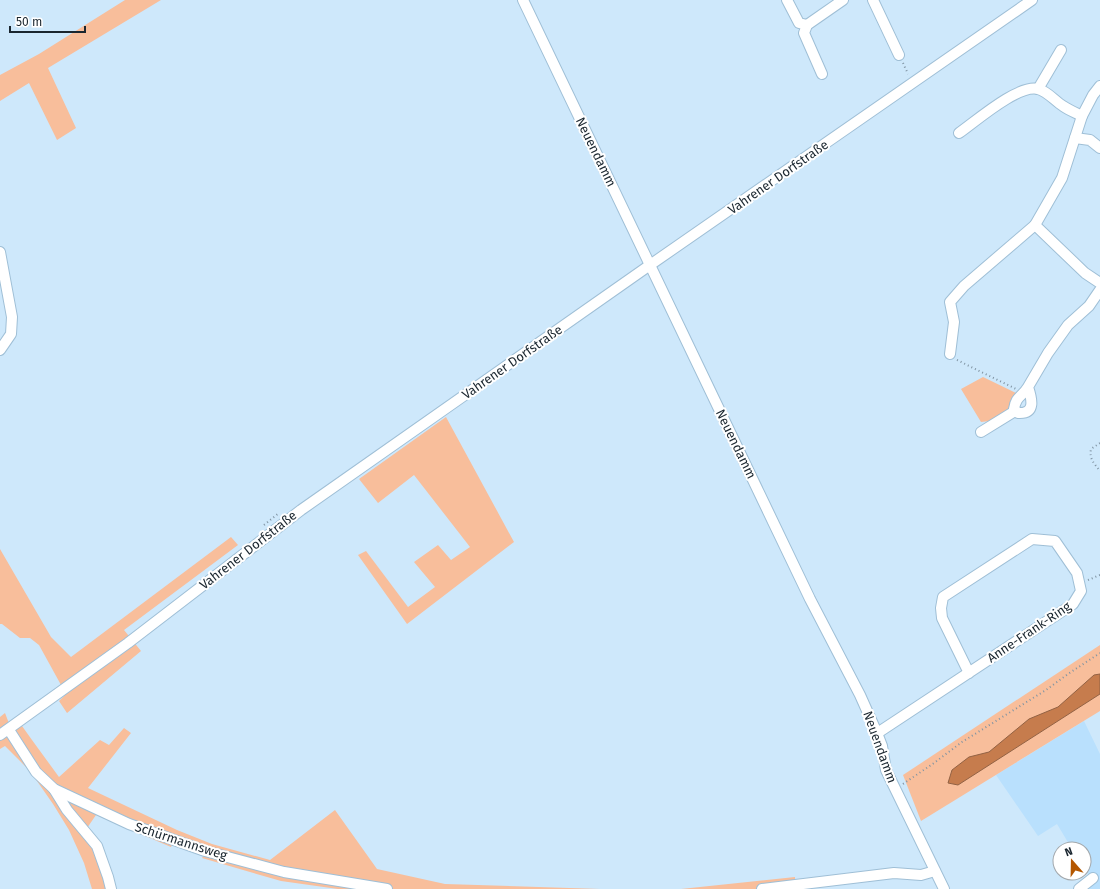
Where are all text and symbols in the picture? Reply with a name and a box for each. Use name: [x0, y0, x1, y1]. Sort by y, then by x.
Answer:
scale bar: [10, 8, 85, 34]
text: 50 m: [16, 15, 42, 29]
street label: Neuendamm: [573, 115, 619, 189]
street label: Vahrener Dorfstraße: [725, 137, 831, 217]
street label: Vahrener Dorfstraße: [459, 322, 565, 402]
street label: Neuendamm: [713, 407, 759, 481]
street label: Vahrener Dorfstraße: [197, 508, 299, 592]
street label: Anne-Frank-Ring: [984, 598, 1074, 665]
street label: Neuendamm: [860, 709, 900, 785]
street label: Schürmannsweg: [133, 819, 229, 863]
north arrow: [1052, 841, 1092, 881]
text: N: [1063, 845, 1074, 859]

